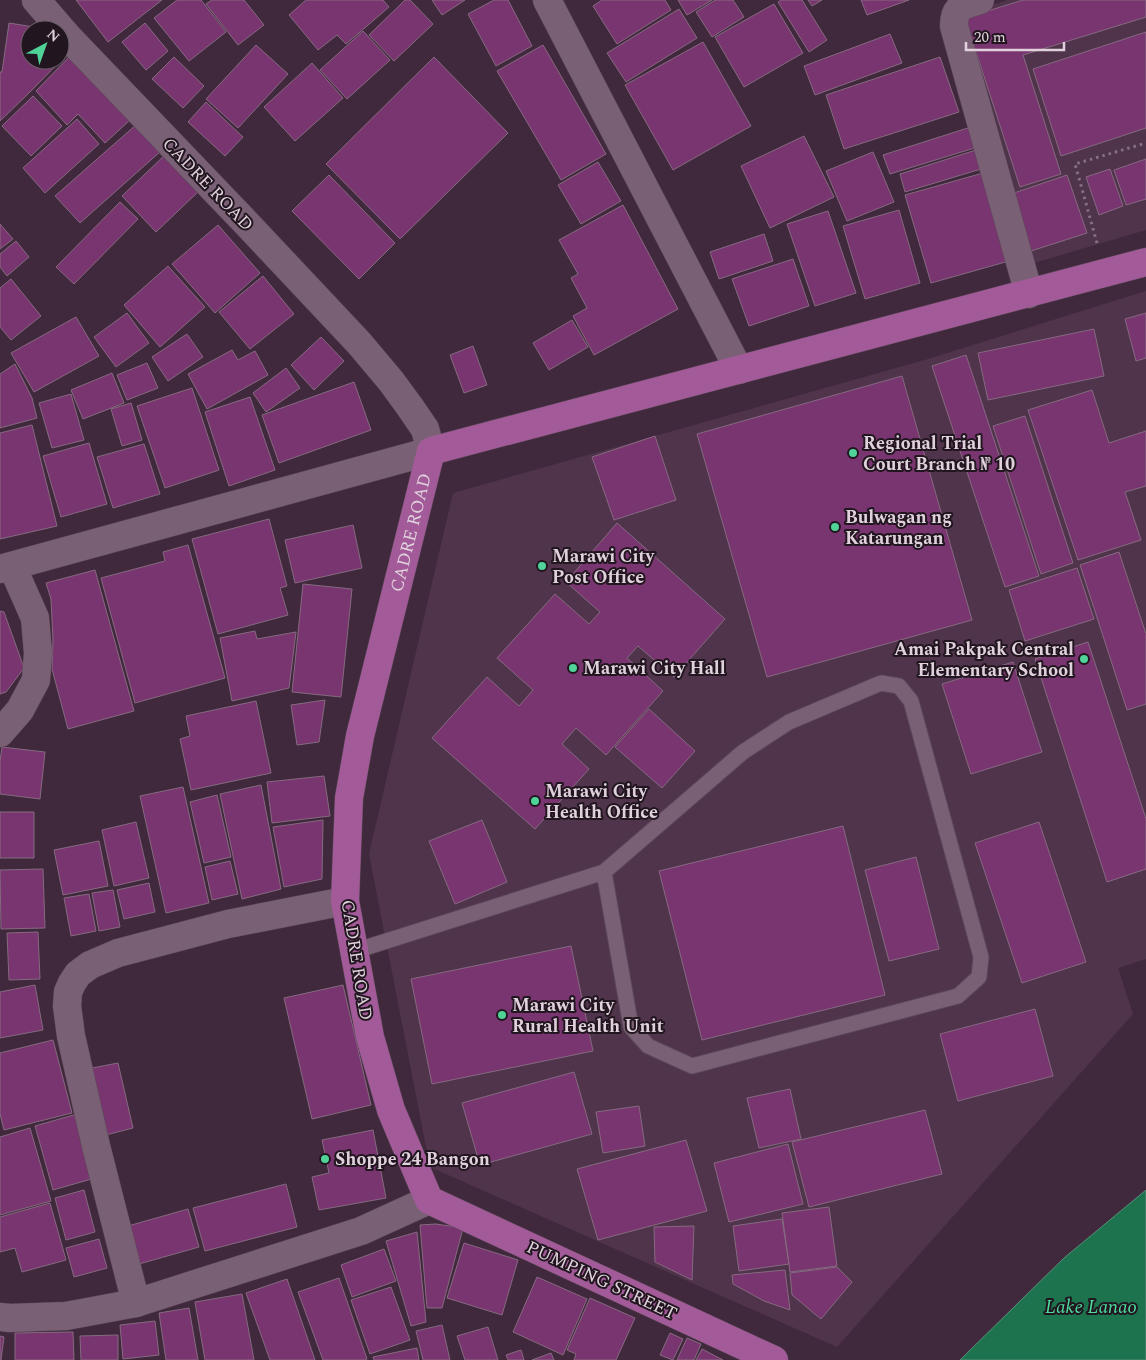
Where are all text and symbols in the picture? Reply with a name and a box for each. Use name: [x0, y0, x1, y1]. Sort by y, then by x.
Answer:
north arrow: [20, 20, 70, 70]
scale bar: [966, 20, 1064, 52]
text: N: [42, 24, 64, 47]
text: 20 m: [974, 26, 1006, 49]
street label: CADRE ROAD: [156, 131, 260, 237]
place label: Regional Trial Court Branch № 10: [863, 430, 1015, 478]
marker: Regional Trial Court Branch № 10: [847, 447, 859, 459]
street label: CADRE ROAD: [383, 470, 439, 595]
place label: Bulwagan ng Katarungan: [845, 504, 952, 552]
marker: Bulwagan ng Katarungan: [829, 521, 841, 533]
place label: Marawi City Post Office: [552, 543, 656, 591]
marker: Marawi City Post Office: [536, 560, 548, 572]
place label: Amai Pakpak Central Elementary School: [894, 636, 1074, 684]
marker: Amai Pakpak Central Elementary School: [1078, 653, 1090, 665]
place label: Marawi City Hall: [583, 655, 726, 682]
marker: Marawi City Hall: [567, 662, 579, 674]
place label: Marawi City Health Office: [545, 778, 658, 826]
marker: Marawi City Health Office: [529, 795, 541, 807]
street label: CADRE ROAD: [334, 898, 379, 1022]
place label: Marawi City Rural Health Unit: [512, 992, 664, 1040]
marker: Marawi City Rural Health Unit: [496, 1009, 508, 1021]
place label: Shoppe 24 Bangon: [335, 1146, 490, 1173]
marker: Shoppe 24 Bangon: [319, 1153, 331, 1165]
street label: PUMPING STREET: [522, 1234, 682, 1327]
water label: Lake Lanao: [1045, 1293, 1137, 1322]

